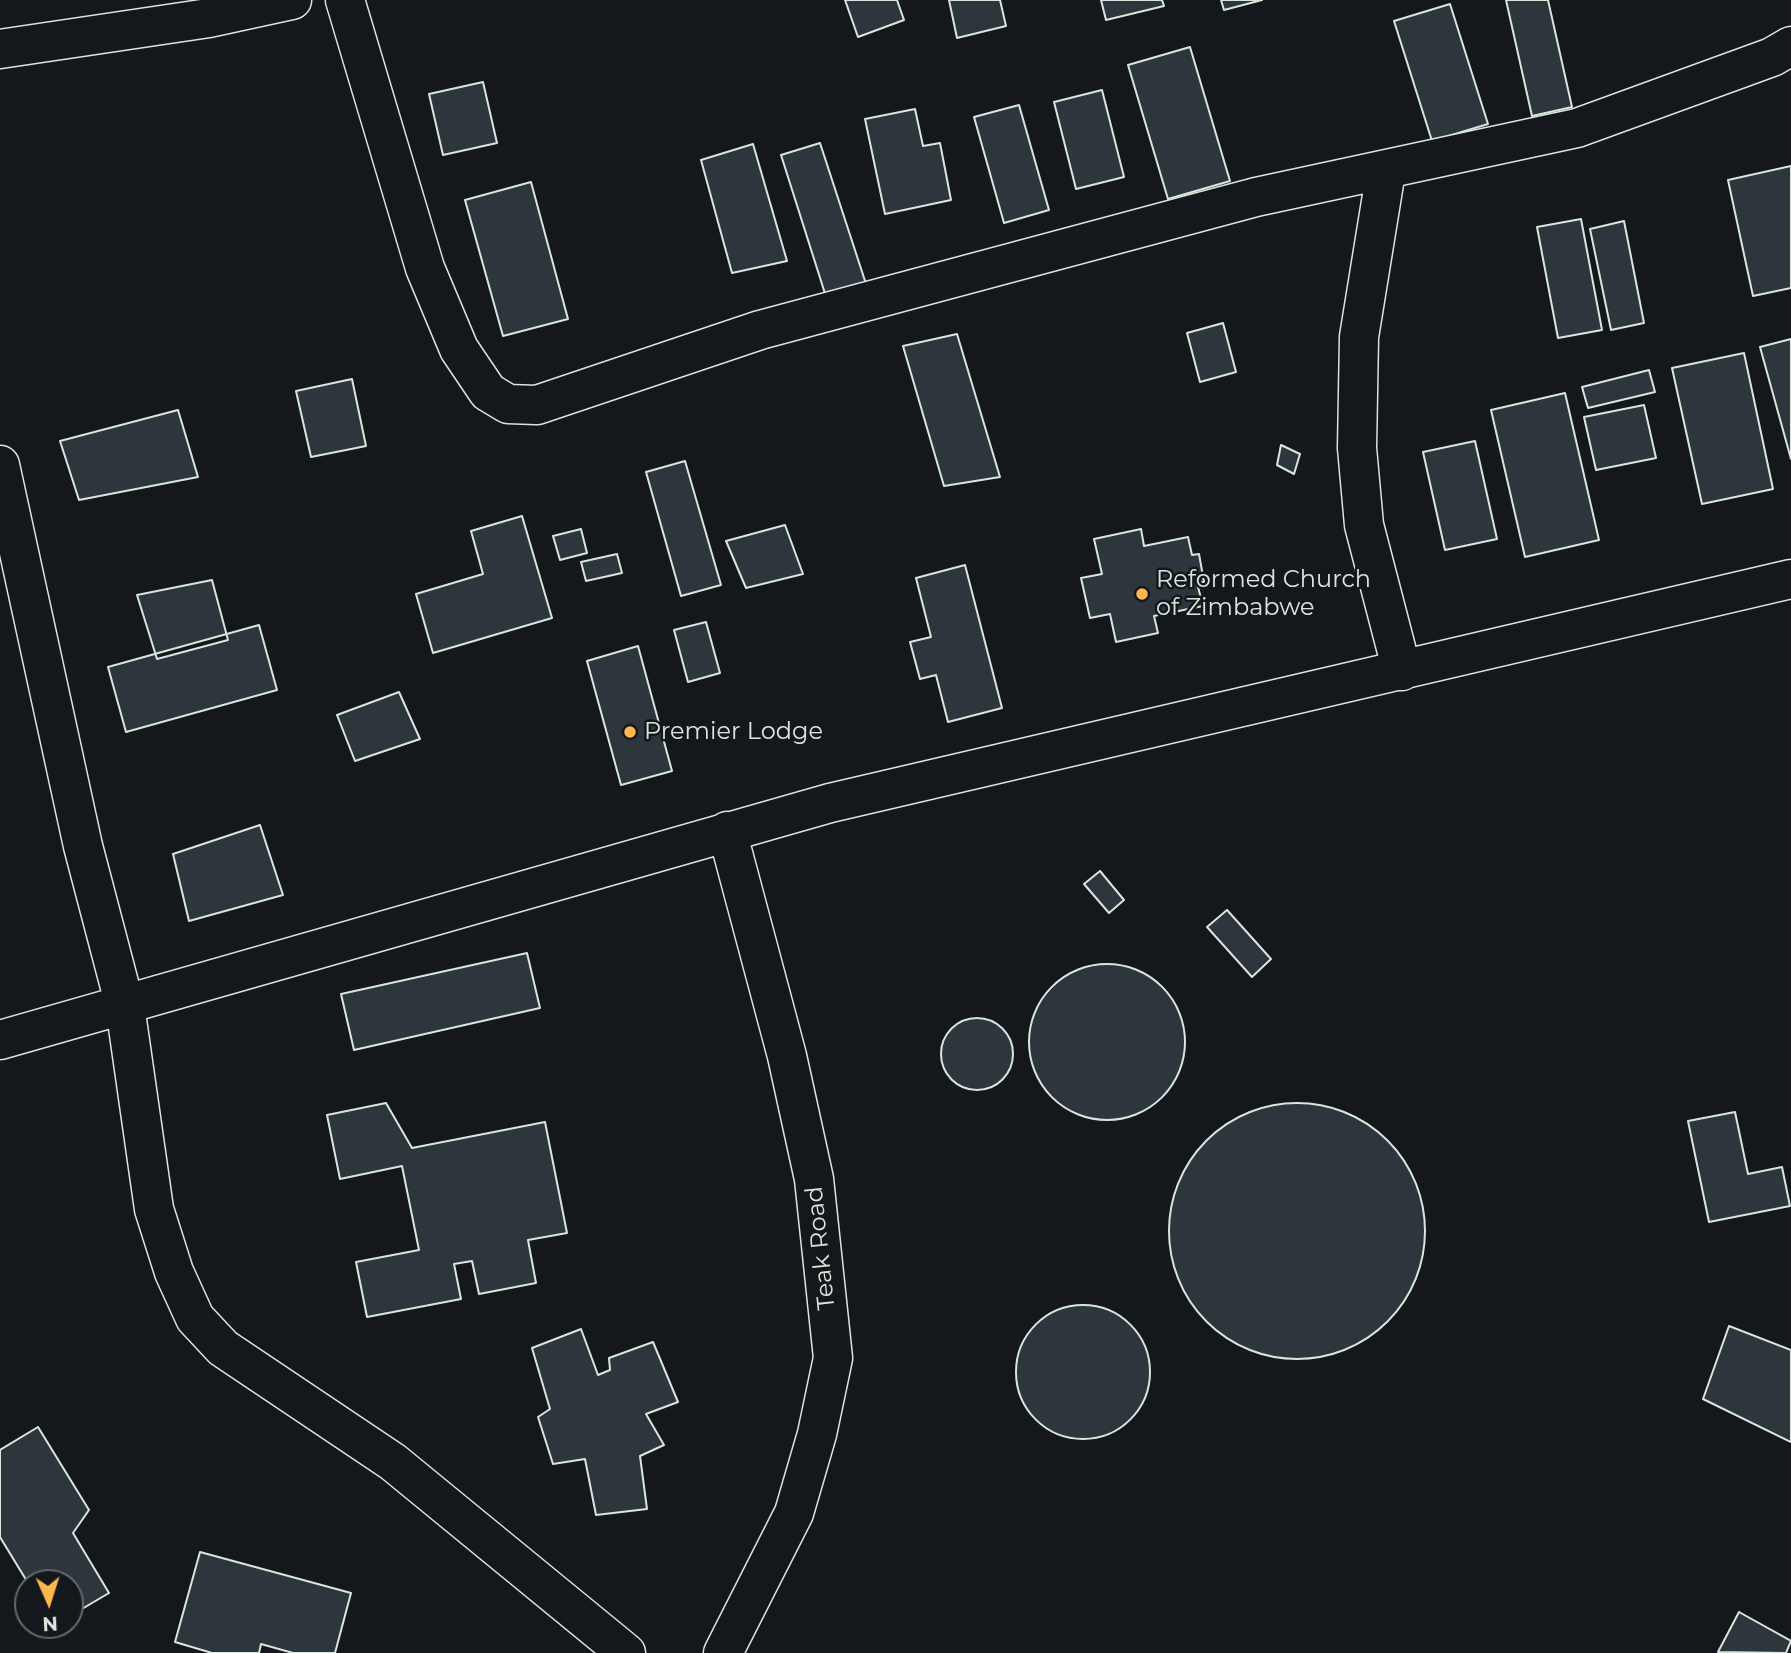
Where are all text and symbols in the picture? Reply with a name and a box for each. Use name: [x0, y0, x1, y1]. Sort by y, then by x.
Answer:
place label: Reformed Church of Zimbabwe: [1156, 566, 1371, 622]
marker: Reformed Church of Zimbabwe: [1134, 586, 1150, 602]
place label: Premier Lodge: [644, 718, 823, 746]
marker: Premier Lodge: [622, 724, 638, 740]
street label: Teak Road: [800, 1185, 842, 1311]
north arrow: [14, 1569, 84, 1639]
text: N: [42, 1612, 58, 1635]

